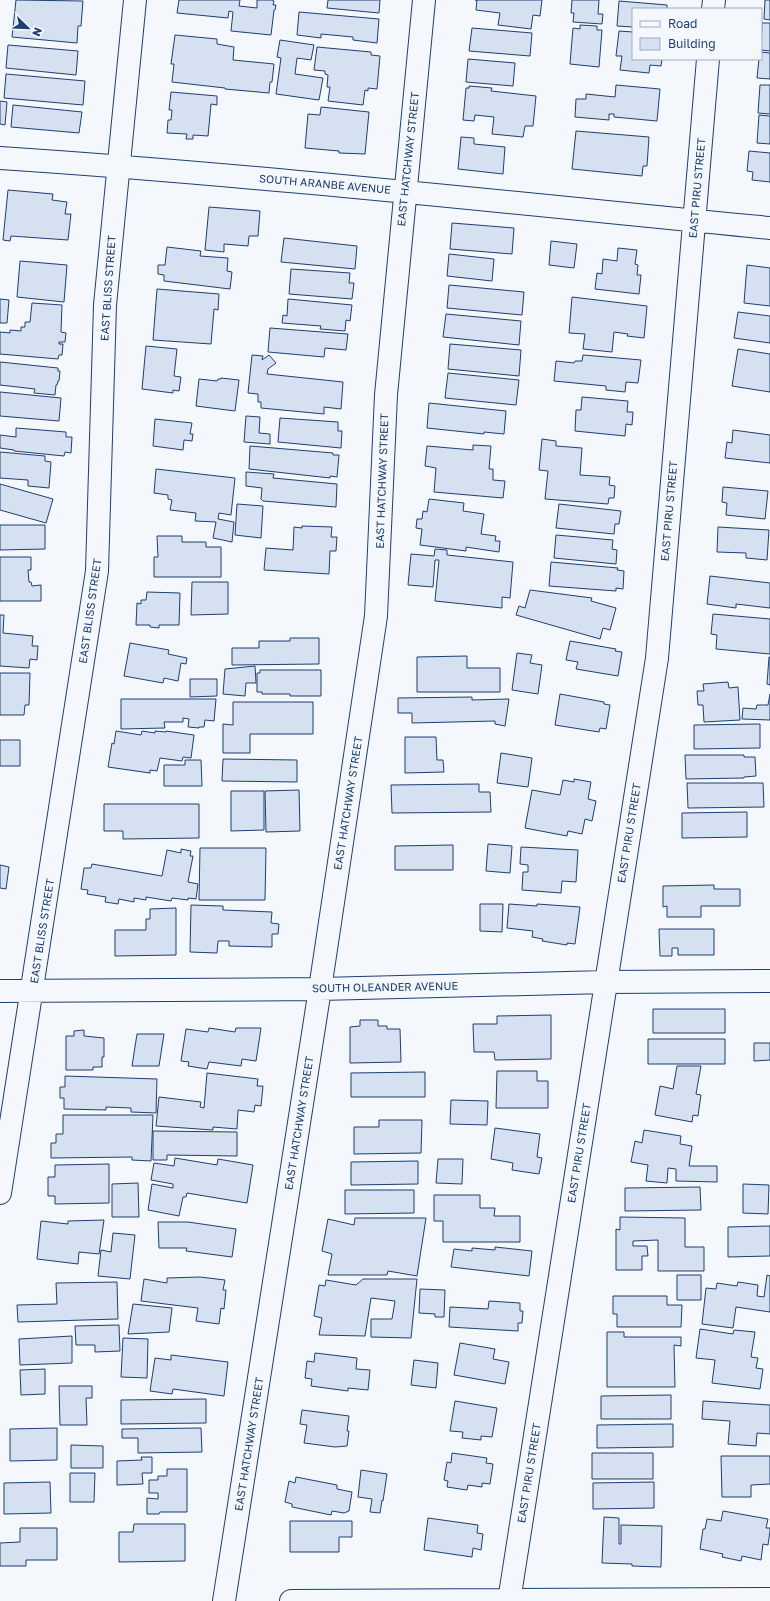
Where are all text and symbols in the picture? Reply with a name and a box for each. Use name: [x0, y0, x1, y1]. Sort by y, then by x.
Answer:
north arrow: [8, 8, 48, 48]
legend: [632, 8, 762, 60]
text: Road: [668, 16, 697, 31]
text: N: [30, 26, 45, 38]
text: Building: [668, 36, 716, 51]
street label: EAST HATCHWAY STREET: [394, 91, 421, 227]
street label: EAST PIRU STREET: [686, 137, 707, 239]
street label: SOUTH ARANBE AVENUE: [259, 171, 392, 196]
street label: EAST BLISS STREET: [97, 234, 118, 341]
street label: EAST HATCHWAY STREET: [373, 413, 390, 549]
street label: EAST PIRU STREET: [658, 460, 679, 562]
street label: EAST BLISS STREET: [76, 557, 103, 664]
street label: EAST HATCHWAY STREET: [331, 735, 365, 871]
street label: EAST PIRU STREET: [614, 782, 643, 884]
street label: EAST BLISS STREET: [27, 877, 56, 984]
street label: SOUTH OLEANDER AVENUE: [312, 979, 458, 994]
street label: EAST HATCHWAY STREET: [282, 1055, 316, 1191]
street label: EAST PIRU STREET: [564, 1102, 593, 1204]
street label: EAST HATCHWAY STREET: [232, 1376, 266, 1512]
street label: EAST PIRU STREET: [514, 1422, 543, 1524]

